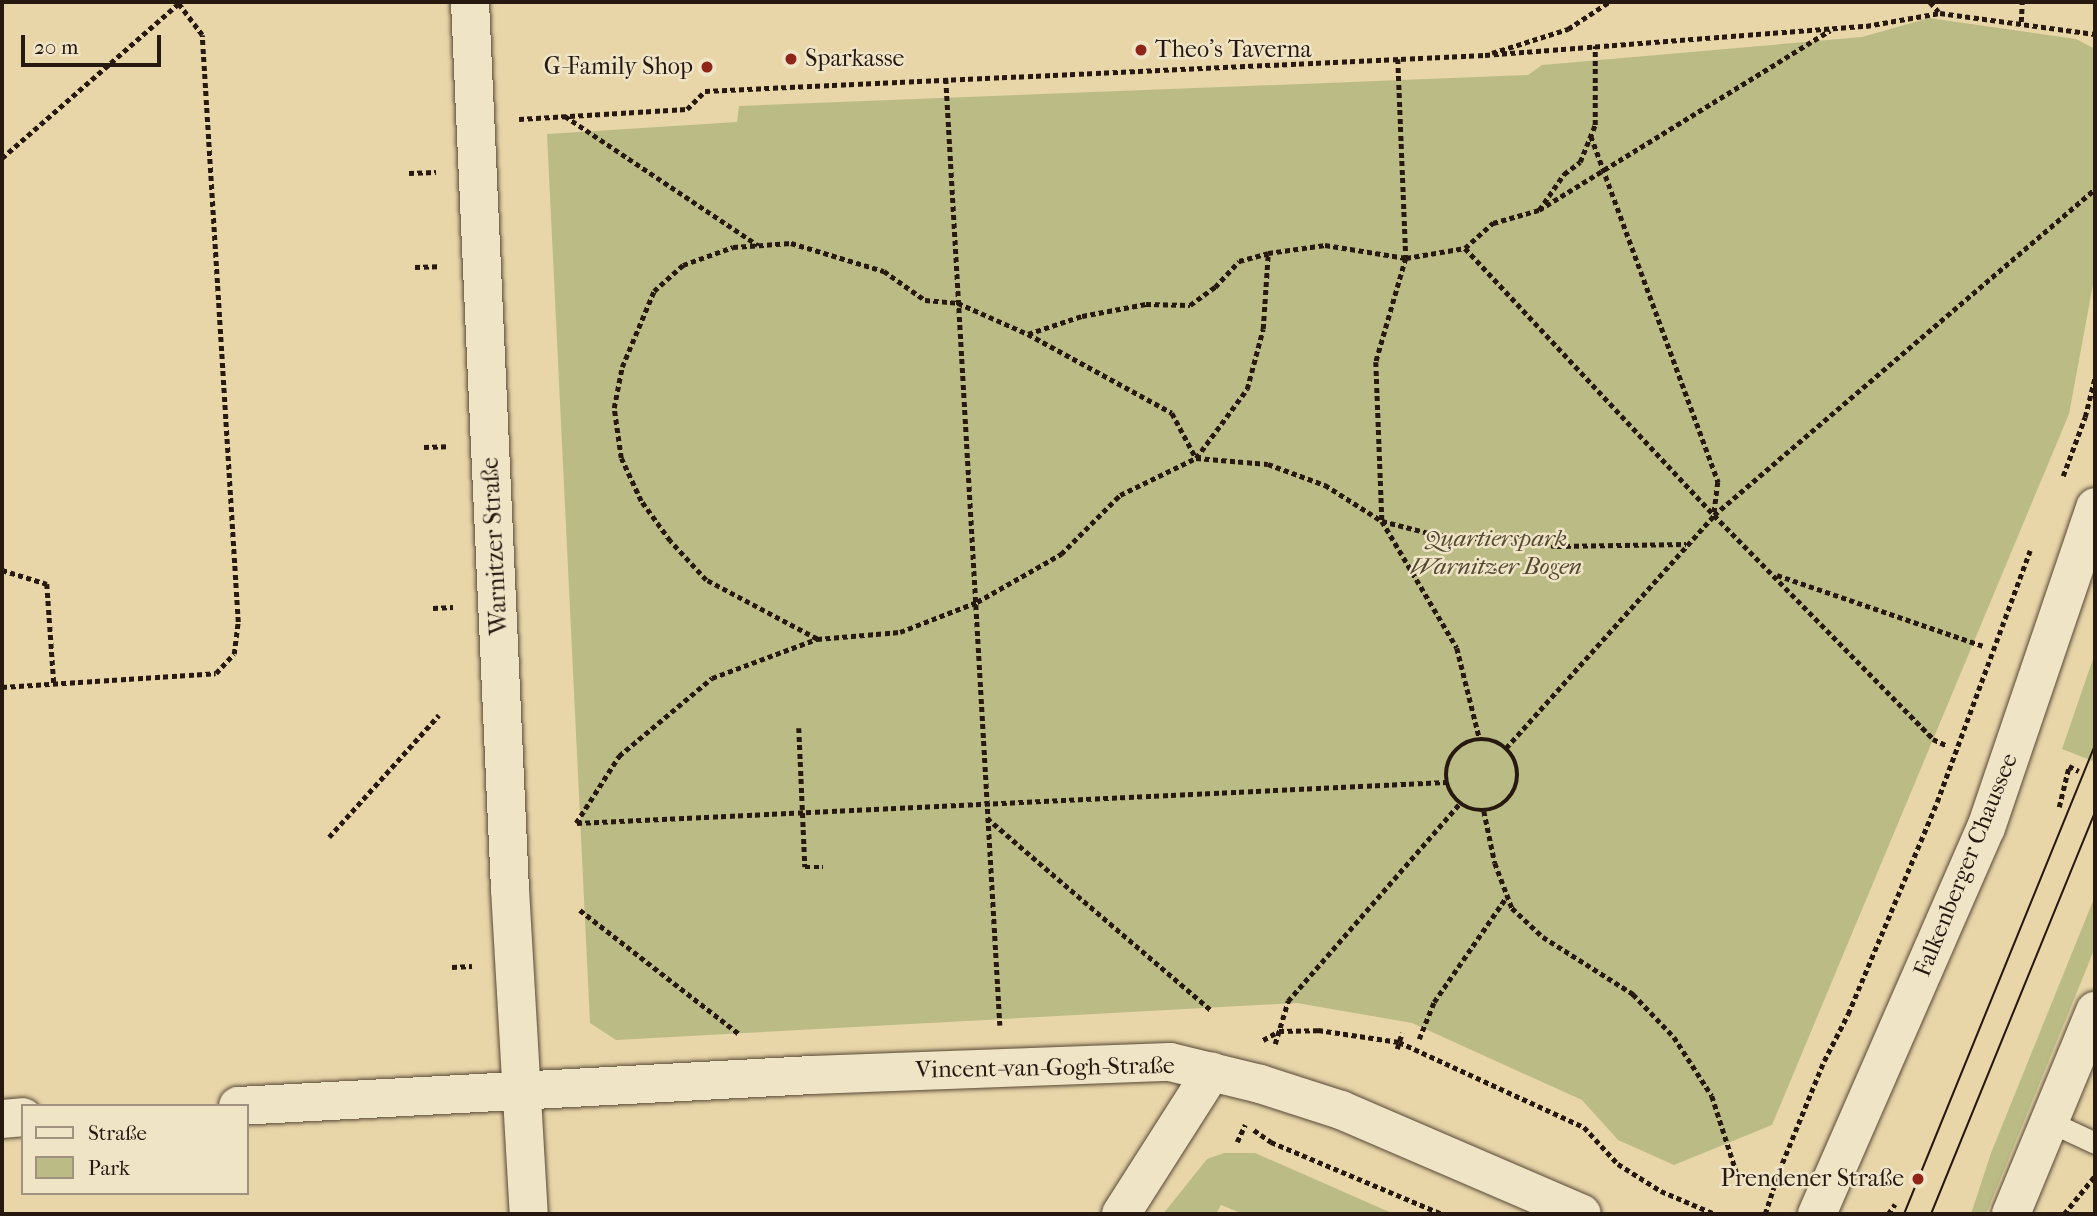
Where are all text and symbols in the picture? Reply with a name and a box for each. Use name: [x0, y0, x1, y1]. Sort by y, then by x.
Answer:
scale bar: [24, 21, 164, 65]
text: 20 m: [34, 35, 78, 59]
place label: Theo’s Taverna: [1155, 36, 1312, 64]
marker: Theo’s Taverna: [1133, 42, 1149, 58]
place label: Sparkasse: [805, 45, 904, 73]
marker: Sparkasse: [783, 51, 799, 67]
place label: G-Family Shop: [544, 53, 693, 81]
marker: G-Family Shop: [699, 59, 715, 75]
street label: Warnitzer Straße: [476, 456, 514, 636]
park label: Quartierspark Warnitzer Bogen: [1410, 525, 1582, 581]
street label: Falkenberger Chaussee: [1908, 749, 2024, 981]
street label: Vincent-van-Gogh-Straße: [915, 1051, 1175, 1085]
legend: [21, 1104, 248, 1195]
text: Straße: [88, 1121, 147, 1145]
text: Park: [88, 1156, 130, 1180]
place label: Prendener Straße: [1720, 1165, 1904, 1193]
marker: Prendener Straße: [1910, 1171, 1926, 1187]

